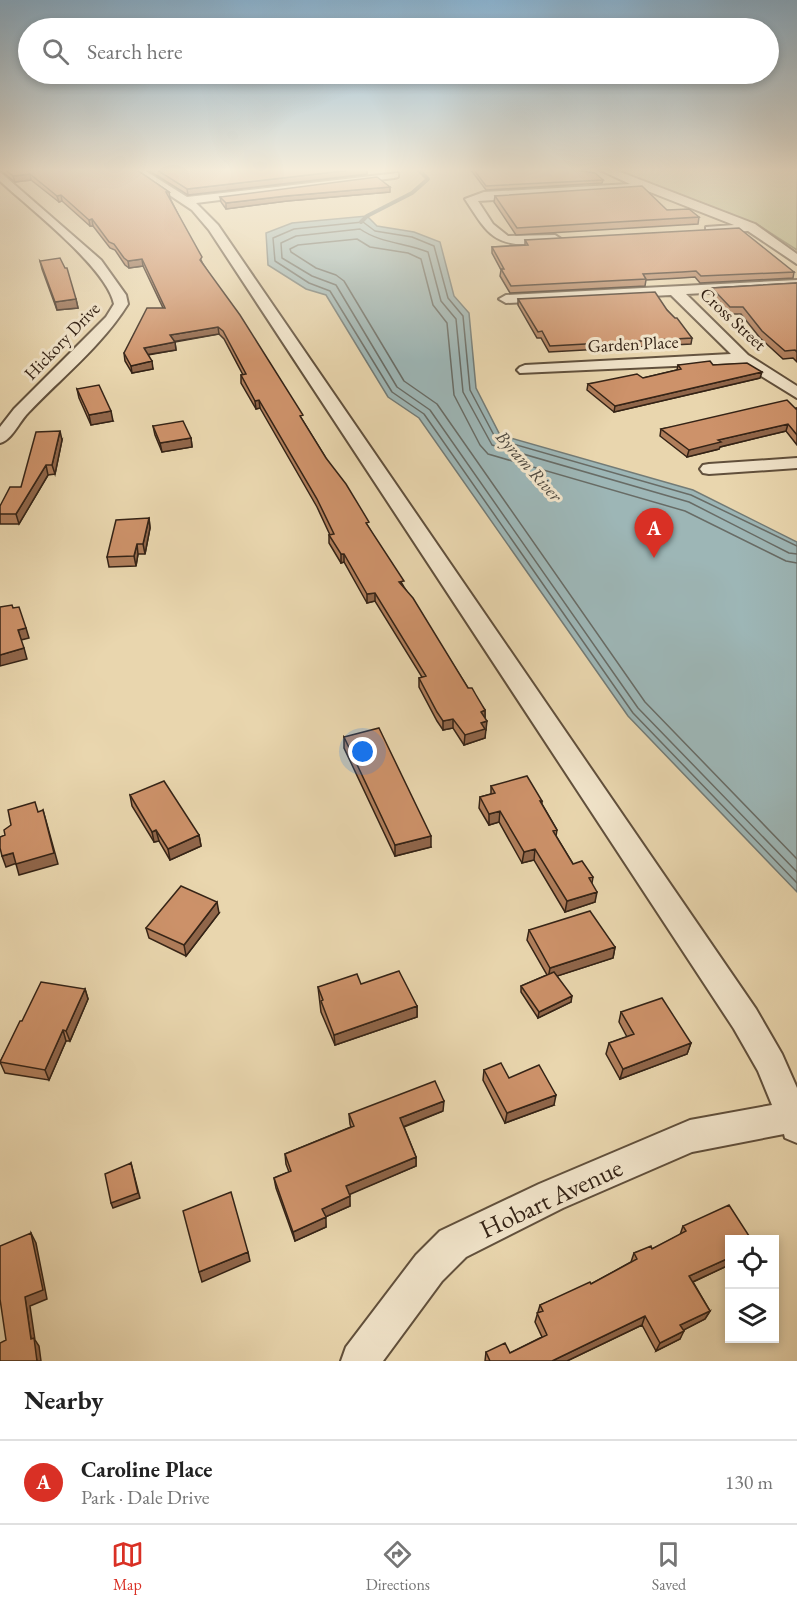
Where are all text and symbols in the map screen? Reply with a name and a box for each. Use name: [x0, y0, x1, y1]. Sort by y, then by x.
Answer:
search box: [18, 18, 779, 84]
icon: search: [39, 35, 72, 68]
text: Search here: [87, 37, 182, 66]
street label: Cross Street: [695, 282, 772, 355]
street label: Hickory Drive: [19, 297, 105, 384]
street label: Garden Place: [587, 330, 679, 357]
water label: Byram River: [490, 425, 568, 508]
pin: A: [634, 508, 674, 558]
your location: [348, 737, 377, 766]
street label: Hobart Avenue: [474, 1150, 628, 1246]
map controls: [725, 1235, 779, 1343]
button: locate: [725, 1235, 779, 1289]
button: layers: [725, 1289, 779, 1343]
text: Nearby: [24, 1383, 104, 1417]
text: Caroline Place: [81, 1455, 213, 1484]
text: A: [36, 1469, 51, 1495]
text: 130 m: [725, 1469, 773, 1495]
text: Park · Dale Drive: [81, 1484, 209, 1510]
tab: Map: [111, 1538, 144, 1595]
tab: Directions: [366, 1538, 430, 1595]
tab: Saved: [652, 1538, 686, 1595]

